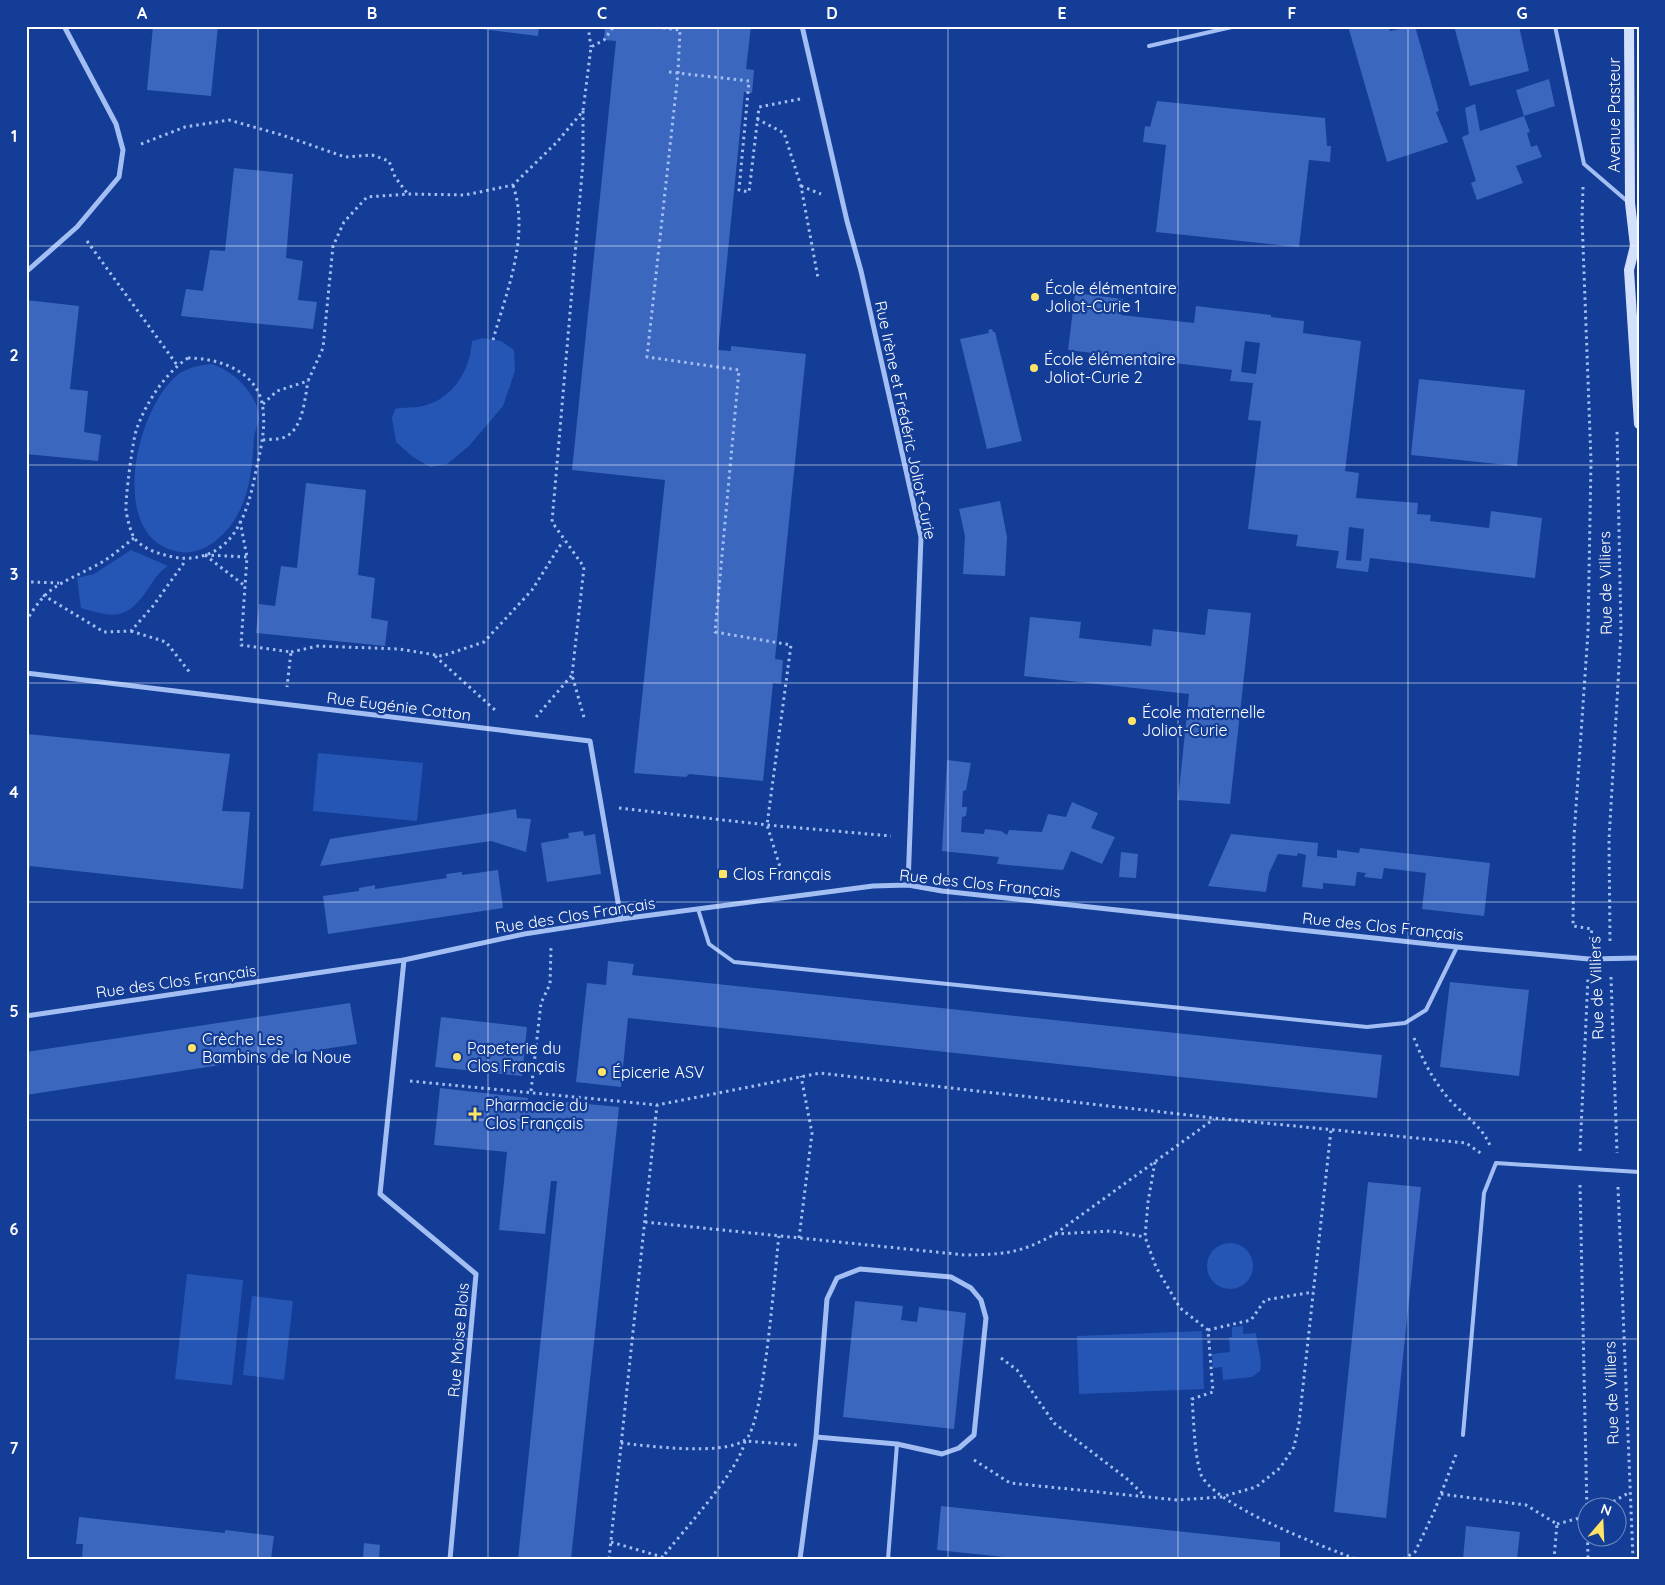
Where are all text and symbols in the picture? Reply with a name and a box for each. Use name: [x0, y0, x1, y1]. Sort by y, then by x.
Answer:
text: A: [137, 3, 148, 23]
text: B: [367, 3, 377, 23]
text: C: [597, 3, 607, 23]
text: D: [826, 3, 838, 23]
text: E: [1057, 3, 1067, 23]
text: F: [1288, 3, 1297, 23]
text: G: [1516, 3, 1528, 23]
street label: Avenue Pasteur: [1604, 57, 1624, 173]
text: 1: [11, 126, 17, 146]
place label: École élémentaire Joliot-Curie 1: [1045, 278, 1177, 316]
marker: École élémentaire Joliot-Curie 1: [1029, 291, 1041, 303]
street label: Rue Irène et Frédéric Joliot-Curie: [871, 299, 941, 541]
text: 2: [9, 345, 19, 365]
place label: École élémentaire Joliot-Curie 2: [1044, 349, 1176, 387]
marker: École élémentaire Joliot-Curie 2: [1028, 362, 1040, 374]
street label: Rue de Villiers: [1594, 531, 1616, 635]
text: 3: [10, 564, 18, 584]
street label: Rue Eugénie Cotton: [326, 687, 472, 725]
place label: École maternelle Joliot-Curie: [1142, 702, 1265, 740]
marker: École maternelle Joliot-Curie: [1126, 715, 1138, 727]
text: 4: [9, 782, 19, 802]
place label: Clos Français: [733, 864, 831, 884]
street label: Rue des Clos Français: [898, 865, 1062, 901]
marker: Clos Français: [717, 868, 729, 880]
street label: Rue des Clos Français: [493, 892, 657, 938]
street label: Rue des Clos Français: [1301, 908, 1465, 944]
street label: Rue de Villiers: [1584, 936, 1608, 1040]
street label: Rue des Clos Français: [94, 960, 258, 1002]
text: 5: [9, 1001, 19, 1021]
place label: Crèche Les Bambins de la Noue: [202, 1029, 351, 1067]
place label: Papeterie du Clos Français: [467, 1038, 565, 1076]
marker: Crèche Les Bambins de la Noue: [186, 1042, 198, 1054]
marker: Papeterie du Clos Français: [451, 1051, 463, 1063]
place label: Épicerie ASV: [612, 1062, 705, 1082]
marker: Épicerie ASV: [596, 1066, 608, 1078]
place label: Pharmacie du Clos Français: [485, 1095, 588, 1133]
marker: Pharmacie du Clos Français: [469, 1108, 481, 1120]
text: 6: [10, 1219, 19, 1239]
street label: Rue Moise Blois: [443, 1282, 473, 1398]
street label: Rue de Villiers: [1599, 1341, 1623, 1445]
text: 7: [10, 1438, 19, 1458]
north arrow: [1578, 1498, 1628, 1548]
text: N: [1598, 1500, 1614, 1520]

